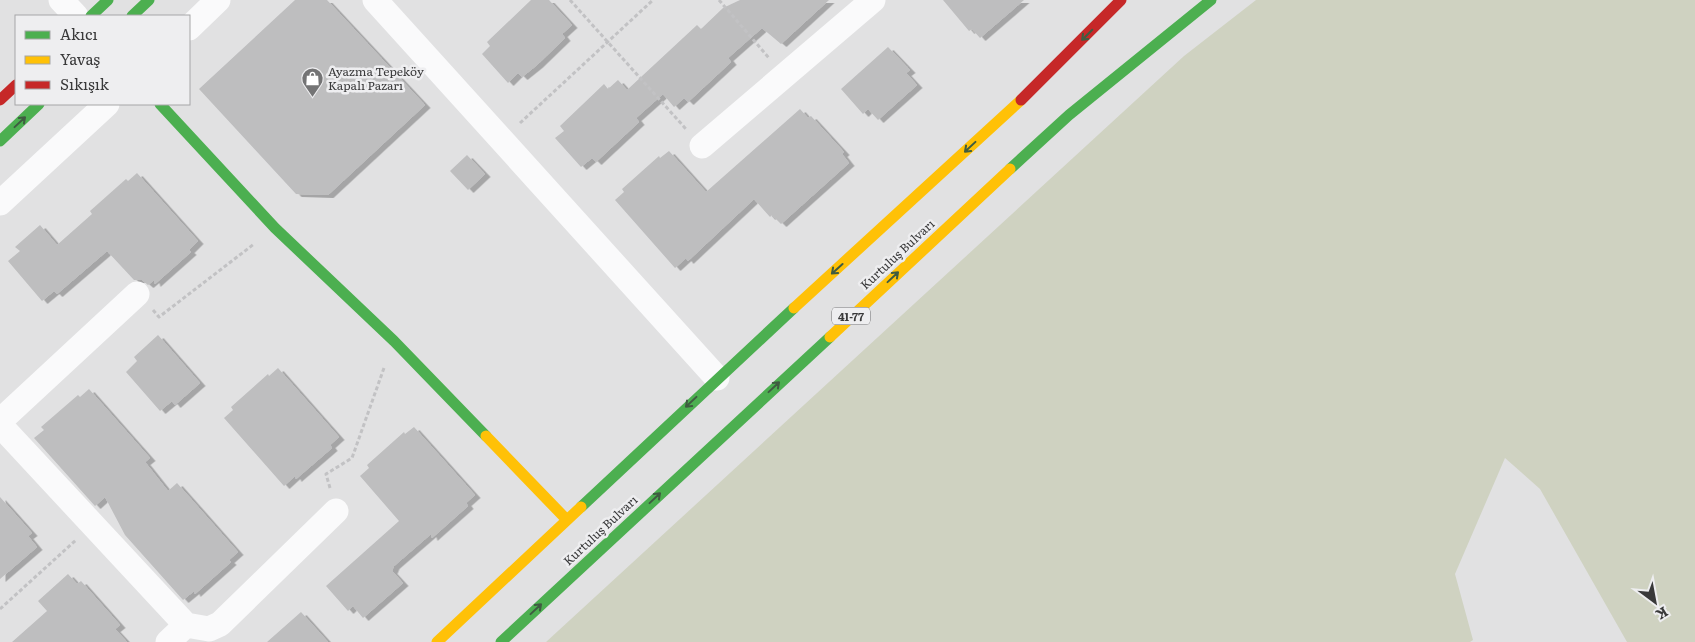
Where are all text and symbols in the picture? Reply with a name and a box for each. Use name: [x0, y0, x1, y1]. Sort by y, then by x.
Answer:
legend: [15, 15, 190, 105]
text: Akıcı: [60, 22, 98, 45]
one-way arrow: [1081, 28, 1093, 41]
text: Yavaş: [60, 47, 100, 70]
place label: Ayazma Tepeköy Kapalı Pazarı: [328, 62, 424, 94]
shop icon: Ayazma Tepeköy Kapalı Pazarı: [300, 66, 324, 97]
text: Sıkışık: [60, 72, 110, 95]
one-way arrow: [13, 116, 26, 128]
one-way arrow: [964, 141, 976, 153]
street label: Kurtuluş Bulvarı: [856, 215, 938, 293]
one-way arrow: [831, 263, 844, 275]
one-way arrow: [887, 271, 899, 283]
road number: 41-77: [832, 308, 870, 324]
one-way arrow: [768, 381, 780, 393]
one-way arrow: [685, 396, 698, 408]
street label: Kurtuluş Bulvarı: [559, 491, 641, 569]
one-way arrow: [649, 492, 662, 504]
north arrow: [1630, 577, 1680, 627]
text: K: [1652, 602, 1672, 625]
one-way arrow: [530, 603, 543, 615]

